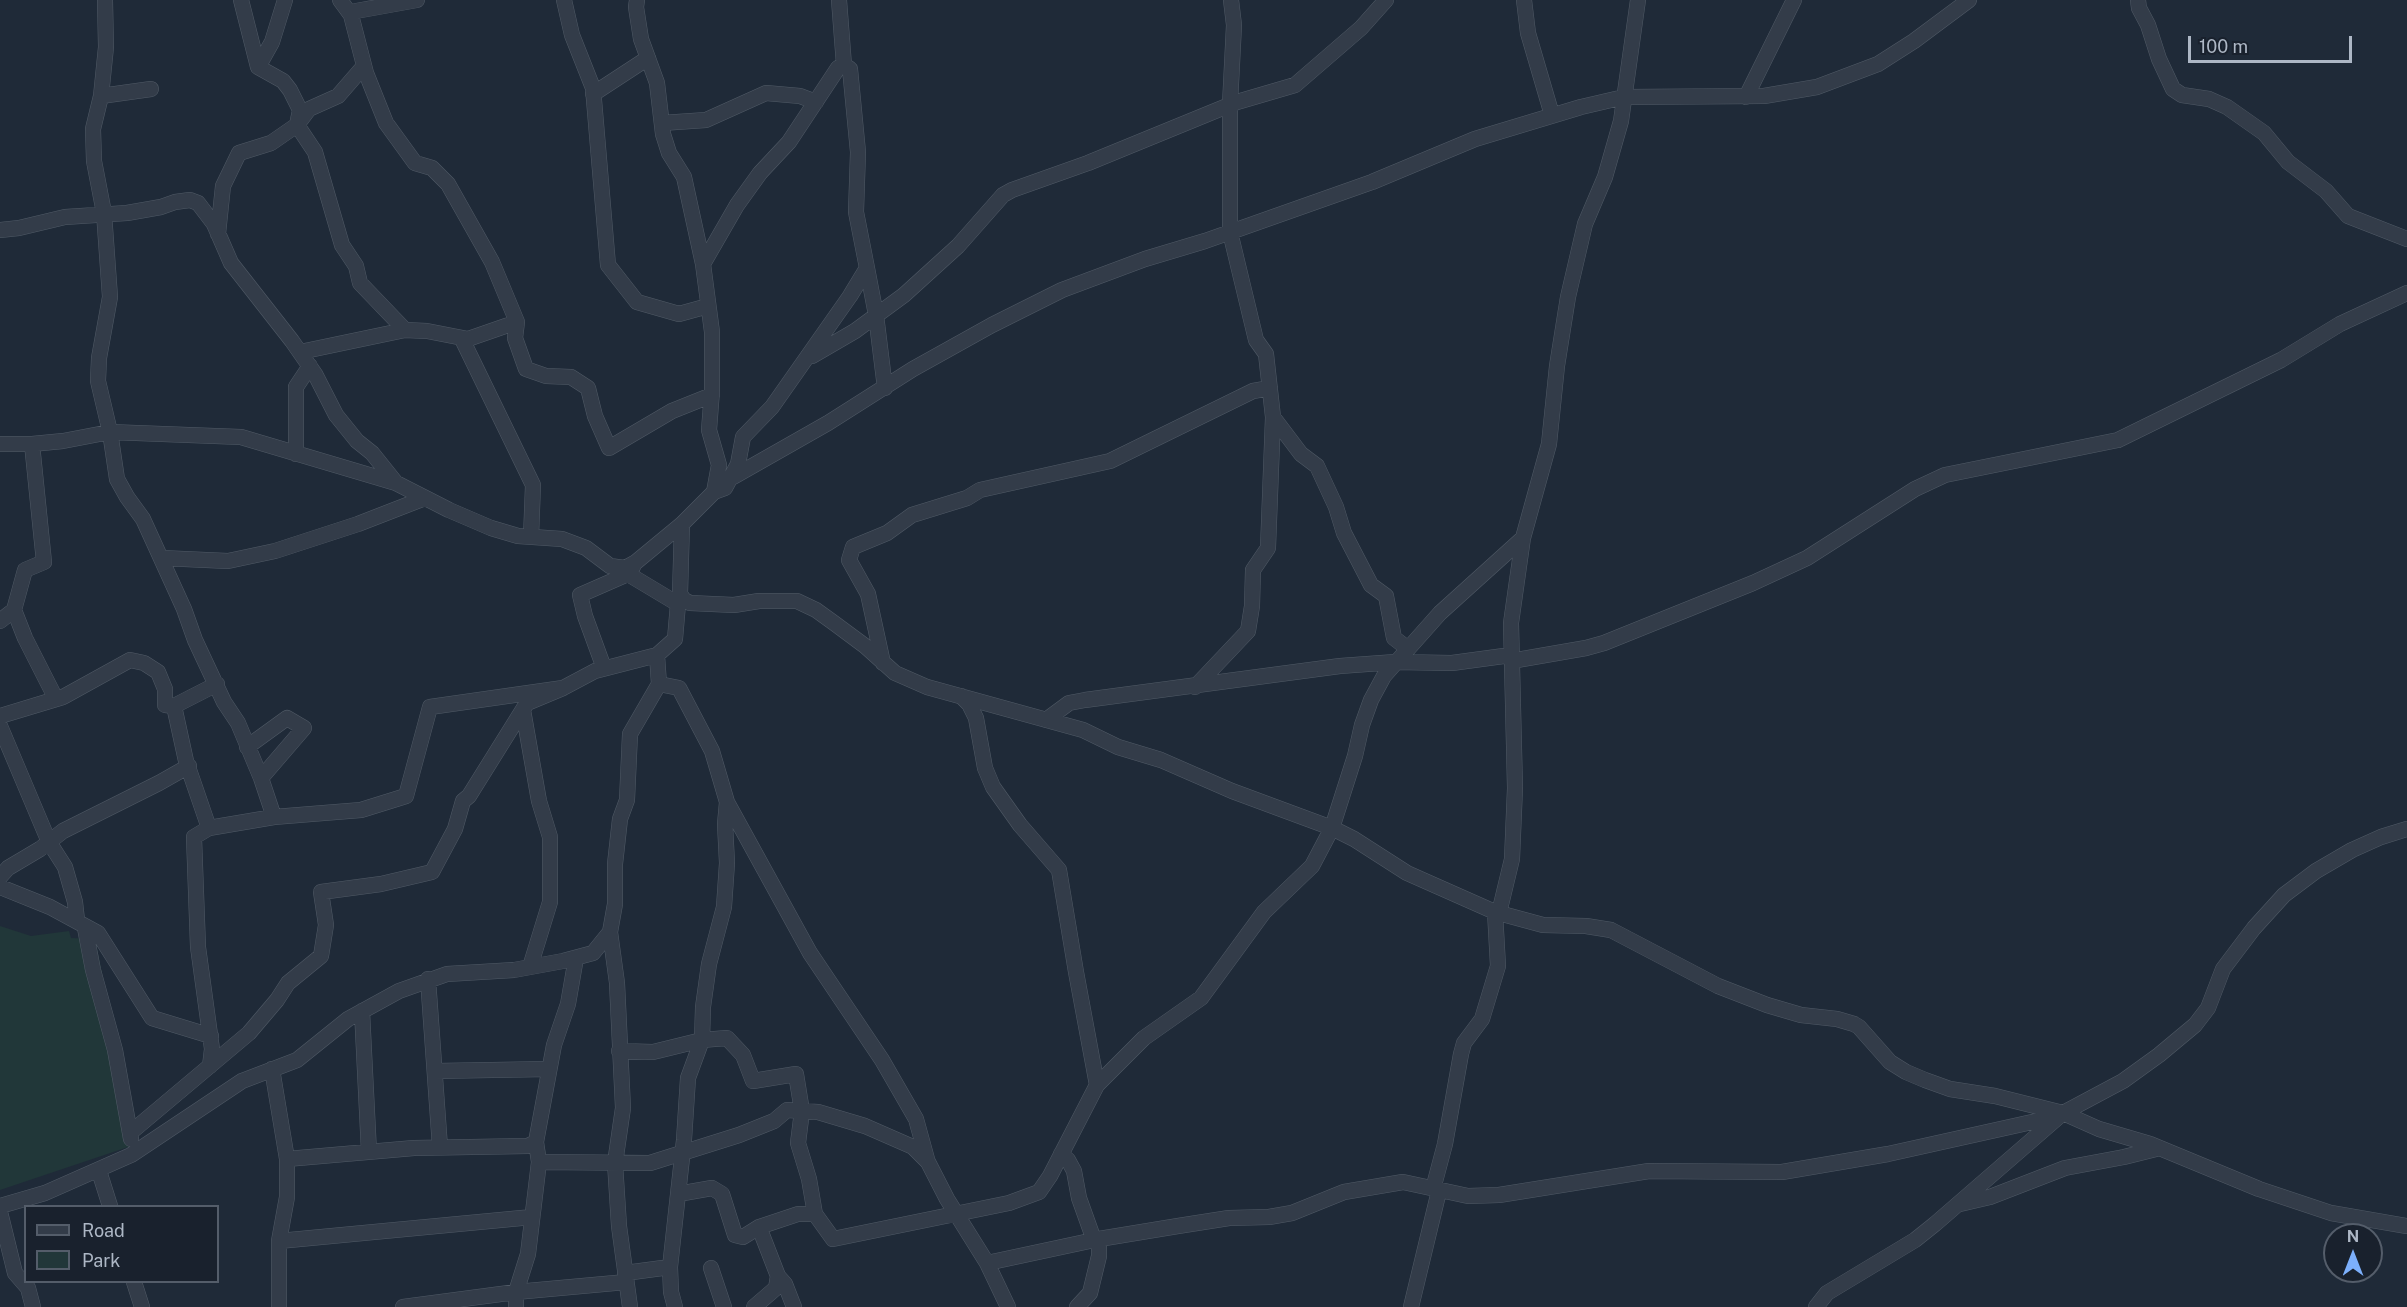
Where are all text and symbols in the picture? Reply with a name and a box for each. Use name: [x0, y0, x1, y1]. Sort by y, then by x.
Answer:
scale bar: [2191, 24, 2354, 62]
text: 100 m: [2199, 36, 2248, 57]
legend: [24, 1205, 219, 1283]
text: Road: [82, 1220, 125, 1241]
north arrow: [2323, 1223, 2383, 1283]
text: N: [2347, 1227, 2359, 1246]
text: Park: [82, 1250, 120, 1271]

